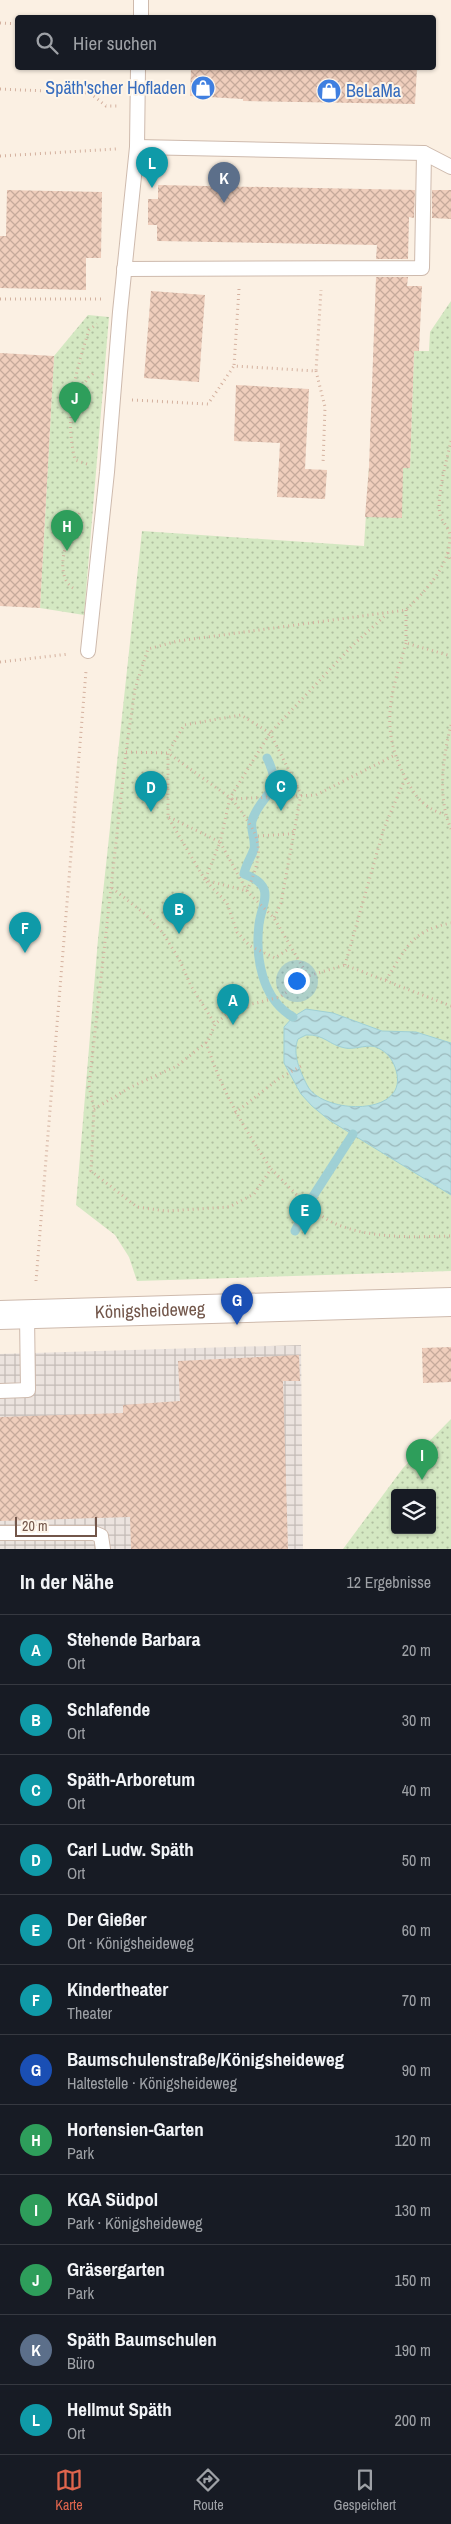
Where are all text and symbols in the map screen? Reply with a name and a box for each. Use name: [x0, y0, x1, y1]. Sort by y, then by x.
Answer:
search box: [15, 15, 436, 70]
icon: search: [33, 29, 61, 57]
text: Hier suchen: [73, 30, 157, 56]
place label: Späth'scher Hofladen: [45, 75, 186, 100]
shop icon: Späth'scher Hofladen: [190, 75, 216, 101]
shop icon: BeLaMa: [316, 78, 342, 104]
place label: BeLaMa: [346, 78, 401, 103]
pin: L: [136, 147, 168, 188]
pin: K: [208, 162, 240, 203]
pin: J: [59, 382, 91, 423]
pin: H: [51, 510, 83, 551]
pin: C: [265, 770, 297, 811]
pin: D: [135, 771, 167, 812]
pin: B: [163, 893, 195, 934]
pin: F: [9, 912, 41, 953]
your location: [284, 968, 310, 994]
pin: A: [217, 984, 249, 1025]
pin: E: [289, 1194, 321, 1235]
pin: G: [221, 1284, 253, 1325]
street label: Königsheideweg: [95, 1296, 206, 1324]
pin: I: [406, 1439, 438, 1480]
map controls: [391, 1489, 436, 1534]
button: layers: [391, 1489, 436, 1534]
scale bar: [15, 1514, 98, 1537]
text: 20 m: [22, 1517, 48, 1535]
text: In der Nähe: [20, 1567, 114, 1596]
text: 12 Ergebnisse: [346, 1571, 431, 1593]
text: Stehende Barbara: [67, 1626, 200, 1652]
text: A: [31, 1639, 41, 1661]
text: 20 m: [402, 1639, 431, 1661]
text: Ort: [67, 1652, 85, 1674]
text: Schlafende: [67, 1696, 150, 1722]
text: B: [31, 1709, 41, 1731]
text: 30 m: [402, 1709, 431, 1731]
text: Ort: [67, 1722, 85, 1744]
text: Späth-Arboretum: [67, 1766, 195, 1792]
text: C: [31, 1779, 41, 1801]
text: 40 m: [402, 1779, 431, 1801]
text: Ort: [67, 1792, 85, 1814]
text: Carl Ludw. Späth: [67, 1836, 194, 1862]
text: D: [31, 1849, 41, 1871]
text: 50 m: [402, 1849, 431, 1871]
text: Ort: [67, 1862, 85, 1884]
text: Der Gießer: [67, 1906, 147, 1932]
text: E: [32, 1919, 40, 1941]
text: 60 m: [402, 1919, 431, 1941]
text: Ort · Königsheideweg: [67, 1932, 194, 1954]
text: Kindertheater: [67, 1976, 168, 2002]
text: F: [32, 1989, 40, 2011]
text: 70 m: [402, 1989, 431, 2011]
text: Theater: [67, 2002, 112, 2024]
text: Baumschulenstraße/Königsheideweg: [67, 2046, 344, 2072]
text: G: [31, 2059, 41, 2081]
text: 90 m: [402, 2059, 431, 2081]
text: Haltestelle · Königsheideweg: [67, 2072, 237, 2094]
text: Hortensien-Garten: [67, 2116, 204, 2142]
text: H: [31, 2129, 41, 2151]
text: 120 m: [395, 2129, 431, 2151]
text: Park: [67, 2142, 94, 2164]
text: KGA Südpol: [67, 2186, 158, 2212]
text: I: [34, 2199, 38, 2221]
text: 130 m: [395, 2199, 431, 2221]
text: Park · Königsheideweg: [67, 2212, 203, 2234]
text: Gräsergarten: [67, 2256, 165, 2282]
text: J: [32, 2269, 40, 2291]
text: 150 m: [395, 2269, 431, 2291]
text: Park: [67, 2282, 94, 2304]
text: Späth Baumschulen: [67, 2326, 217, 2352]
text: K: [31, 2339, 41, 2361]
text: 190 m: [395, 2339, 431, 2361]
text: Büro: [67, 2352, 95, 2374]
text: Hellmut Späth: [67, 2396, 172, 2422]
text: L: [32, 2409, 40, 2431]
text: 200 m: [395, 2409, 431, 2431]
text: Ort: [67, 2422, 85, 2444]
tab: Karte: [55, 2466, 83, 2514]
tab: Route: [193, 2466, 224, 2514]
tab: Gespeichert: [333, 2466, 396, 2514]

